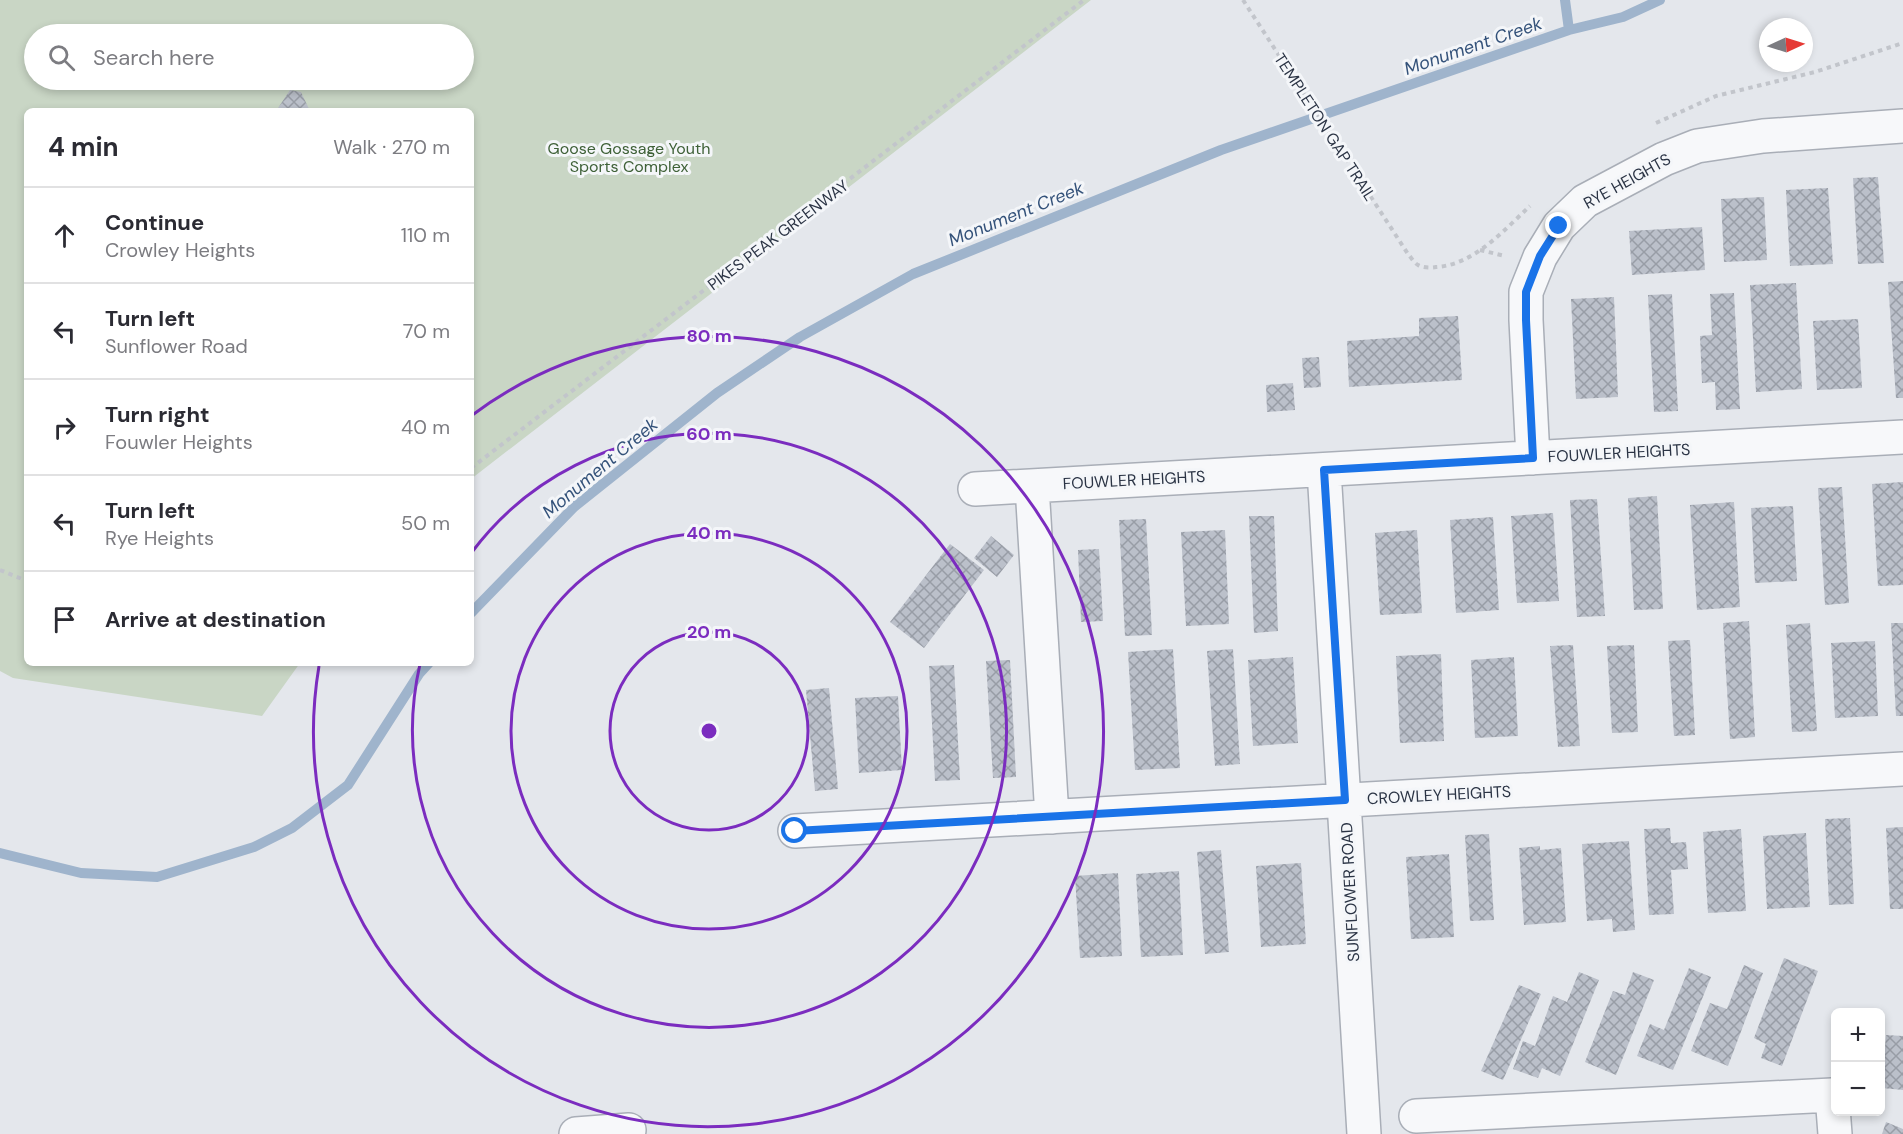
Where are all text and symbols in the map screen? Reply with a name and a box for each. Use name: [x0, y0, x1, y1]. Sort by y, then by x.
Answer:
water label: Monument Creek: [1401, 11, 1546, 81]
north arrow: [1759, 18, 1813, 72]
search box: [24, 24, 474, 90]
icon: search: [45, 41, 78, 74]
text: Search here: [93, 43, 214, 72]
street label: TEMPLETON GAP TRAIL: [1269, 49, 1381, 205]
text: 4 min: [48, 130, 119, 164]
text: Walk · 270 m: [333, 134, 450, 160]
park label: Goose Gossage Youth Sports Complex: [548, 138, 710, 177]
street label: RYE HEIGHTS: [1580, 148, 1674, 214]
street label: PIKES PEAK GREENWAY: [703, 175, 853, 295]
water label: Monument Creek: [945, 176, 1088, 252]
text: Continue: [105, 208, 204, 237]
route end: [1545, 212, 1571, 238]
icon: ahead: [48, 219, 81, 252]
text: 110 m: [401, 222, 450, 248]
text: Crowley Heights: [105, 237, 255, 263]
text: Turn left: [105, 304, 195, 333]
icon: left: [48, 315, 81, 348]
text: 70 m: [403, 318, 450, 344]
text: 80 m: [686, 324, 732, 348]
text: Sunflower Road: [105, 333, 248, 359]
text: Turn right: [105, 400, 210, 429]
icon: right: [48, 411, 81, 444]
water label: Monument Creek: [537, 412, 664, 524]
text: 40 m: [401, 414, 450, 440]
text: 60 m: [686, 422, 732, 446]
text: Fouwler Heights: [105, 429, 253, 455]
street label: FOUWLER HEIGHTS: [1547, 439, 1691, 467]
street label: FOUWLER HEIGHTS: [1062, 466, 1206, 494]
text: Turn left: [105, 496, 195, 525]
icon: left: [48, 507, 81, 540]
text: 50 m: [401, 510, 450, 536]
text: 40 m: [686, 521, 732, 545]
text: Rye Heights: [105, 525, 214, 551]
icon: arrive: [48, 603, 81, 636]
text: Arrive at destination: [105, 605, 326, 634]
text: 20 m: [687, 620, 731, 644]
centre of rings: [699, 721, 719, 741]
street label: CROWLEY HEIGHTS: [1366, 781, 1512, 809]
route start: [781, 817, 807, 843]
street label: SUNFLOWER ROAD: [1336, 822, 1364, 962]
map controls: [1831, 1008, 1885, 1116]
button: +: [1831, 1008, 1885, 1062]
button: −: [1831, 1062, 1885, 1116]

